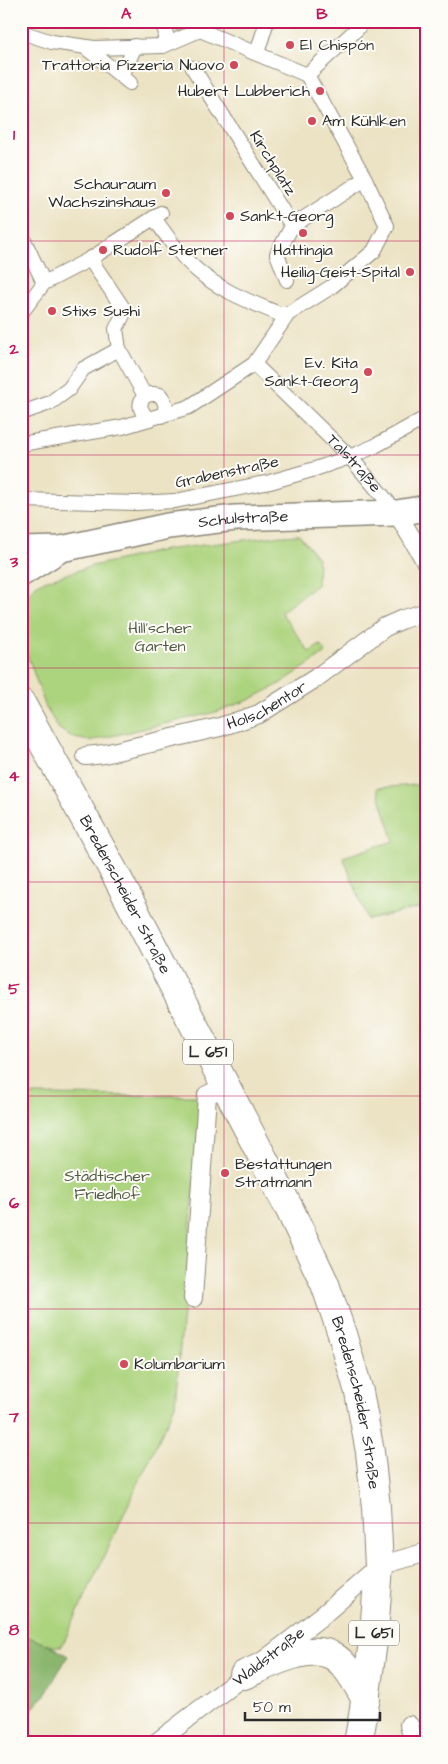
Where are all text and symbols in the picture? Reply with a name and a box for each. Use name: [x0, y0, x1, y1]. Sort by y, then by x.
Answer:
text: A: [121, 3, 132, 25]
text: B: [316, 3, 328, 25]
place label: El Chispón: [300, 34, 374, 56]
marker: El Chispón: [284, 39, 296, 51]
place label: Trattoria Pizzeria Nuovo: [42, 54, 224, 76]
marker: Trattoria Pizzeria Nuovo: [228, 59, 240, 71]
place label: Hubert Lubberich: [178, 80, 310, 102]
marker: Hubert Lubberich: [314, 85, 326, 97]
place label: Am Kühlken: [322, 110, 406, 132]
marker: Am Kühlken: [306, 115, 318, 127]
text: 1: [13, 124, 16, 146]
street label: Kirchplatz: [244, 126, 302, 200]
place label: Schauraum Wachszinshaus: [48, 173, 157, 213]
marker: Schauraum Wachszinshaus: [160, 187, 172, 199]
place label: Sankt-Georg: [240, 205, 334, 228]
marker: Sankt-Georg: [224, 210, 236, 222]
marker: Hattingia: [297, 227, 309, 239]
place label: Rudolf Sterner: [113, 239, 228, 261]
place label: Hattingia: [273, 239, 333, 262]
marker: Rudolf Sterner: [97, 244, 109, 256]
place label: Heilig-Geist-Spital: [281, 261, 400, 284]
marker: Heilig-Geist-Spital: [404, 266, 416, 278]
place label: Stixs Sushi: [62, 300, 141, 322]
marker: Stixs Sushi: [46, 305, 58, 317]
text: 2: [8, 338, 19, 360]
place label: Ev. Kita Sankt-Georg: [265, 352, 358, 393]
marker: Ev. Kita Sankt-Georg: [362, 366, 374, 378]
street label: Talstraße: [322, 429, 387, 498]
street label: Grabenstraße: [173, 450, 281, 494]
street label: Schulstraße: [197, 505, 289, 533]
text: 3: [9, 551, 19, 573]
park label: Hill’scher Garten: [128, 617, 192, 657]
street label: Holschentor: [224, 675, 311, 735]
text: 4: [9, 765, 20, 787]
street label: Bredenscheider Straße: [74, 811, 177, 978]
text: 5: [8, 978, 20, 1000]
road number: L 651: [183, 1040, 233, 1064]
place label: Bestattungen Stratmann: [235, 1153, 332, 1193]
park label: Städtischer Friedhof: [64, 1165, 150, 1205]
marker: Bestattungen Stratmann: [219, 1167, 231, 1179]
text: 6: [9, 1192, 19, 1214]
street label: Bredenscheider Straße: [326, 1313, 385, 1491]
place label: Kolumbarium: [134, 1353, 225, 1375]
marker: Kolumbarium: [118, 1358, 130, 1370]
text: 7: [8, 1406, 19, 1428]
text: 8: [9, 1619, 20, 1641]
road number: L 651: [349, 1620, 399, 1646]
street label: Waldstraße: [228, 1622, 310, 1691]
scale bar: [245, 1689, 380, 1721]
text: 50 m: [253, 1697, 291, 1718]

